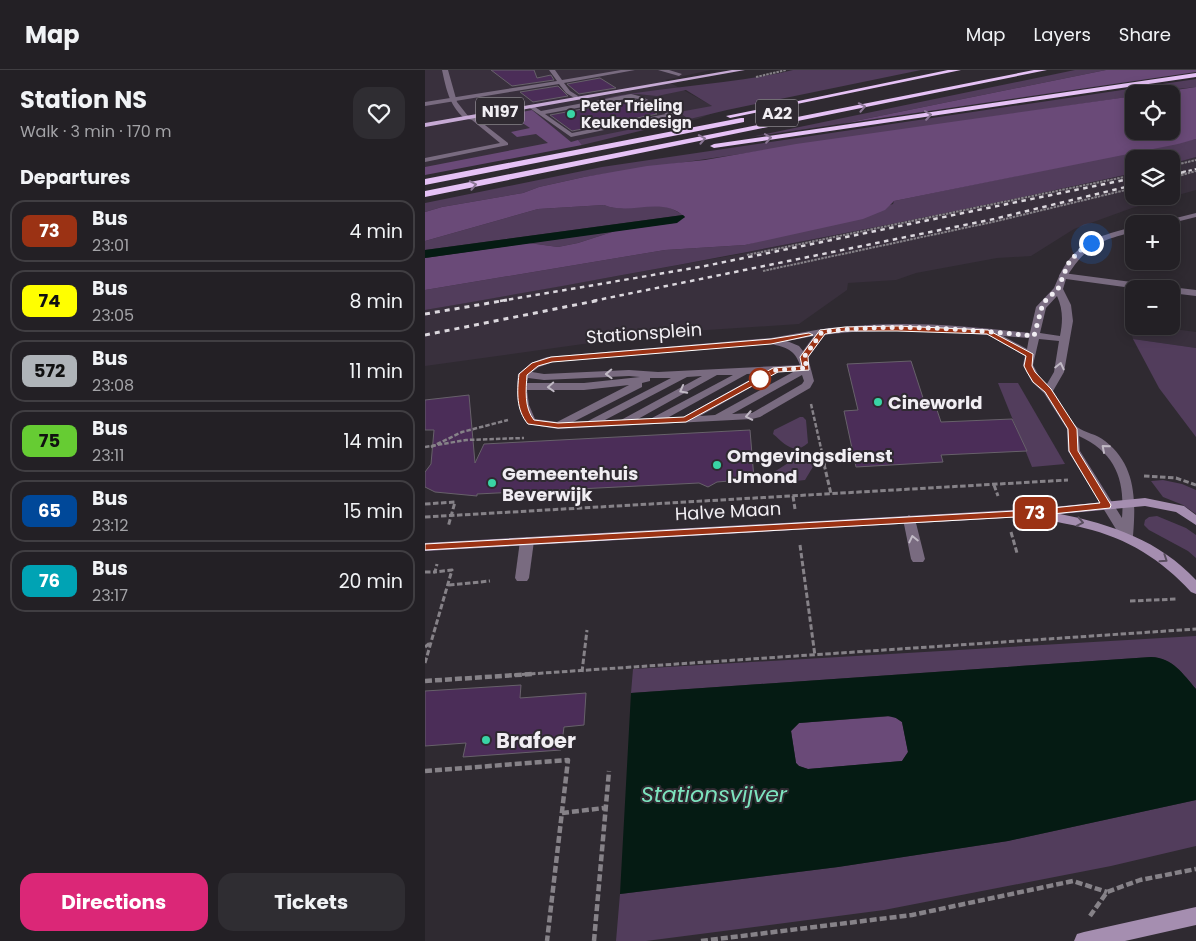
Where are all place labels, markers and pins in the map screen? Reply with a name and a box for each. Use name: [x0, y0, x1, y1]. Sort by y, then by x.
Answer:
place label: Peter Trieling Keukendesign: [581, 95, 692, 133]
marker: Peter Trieling Keukendesign: [565, 108, 577, 120]
unlabelled marker: [749, 368, 771, 390]
place label: Cineworld: [888, 390, 983, 415]
marker: Cineworld: [872, 396, 884, 408]
place label: Omgevingsdienst IJmond: [727, 443, 893, 489]
marker: Omgevingsdienst IJmond: [711, 459, 723, 471]
place label: Gemeentehuis Beverwijk: [502, 461, 638, 507]
marker: Gemeentehuis Beverwijk: [486, 477, 498, 489]
place label: Brafoer: [496, 726, 576, 755]
marker: Brafoer: [480, 734, 492, 746]

